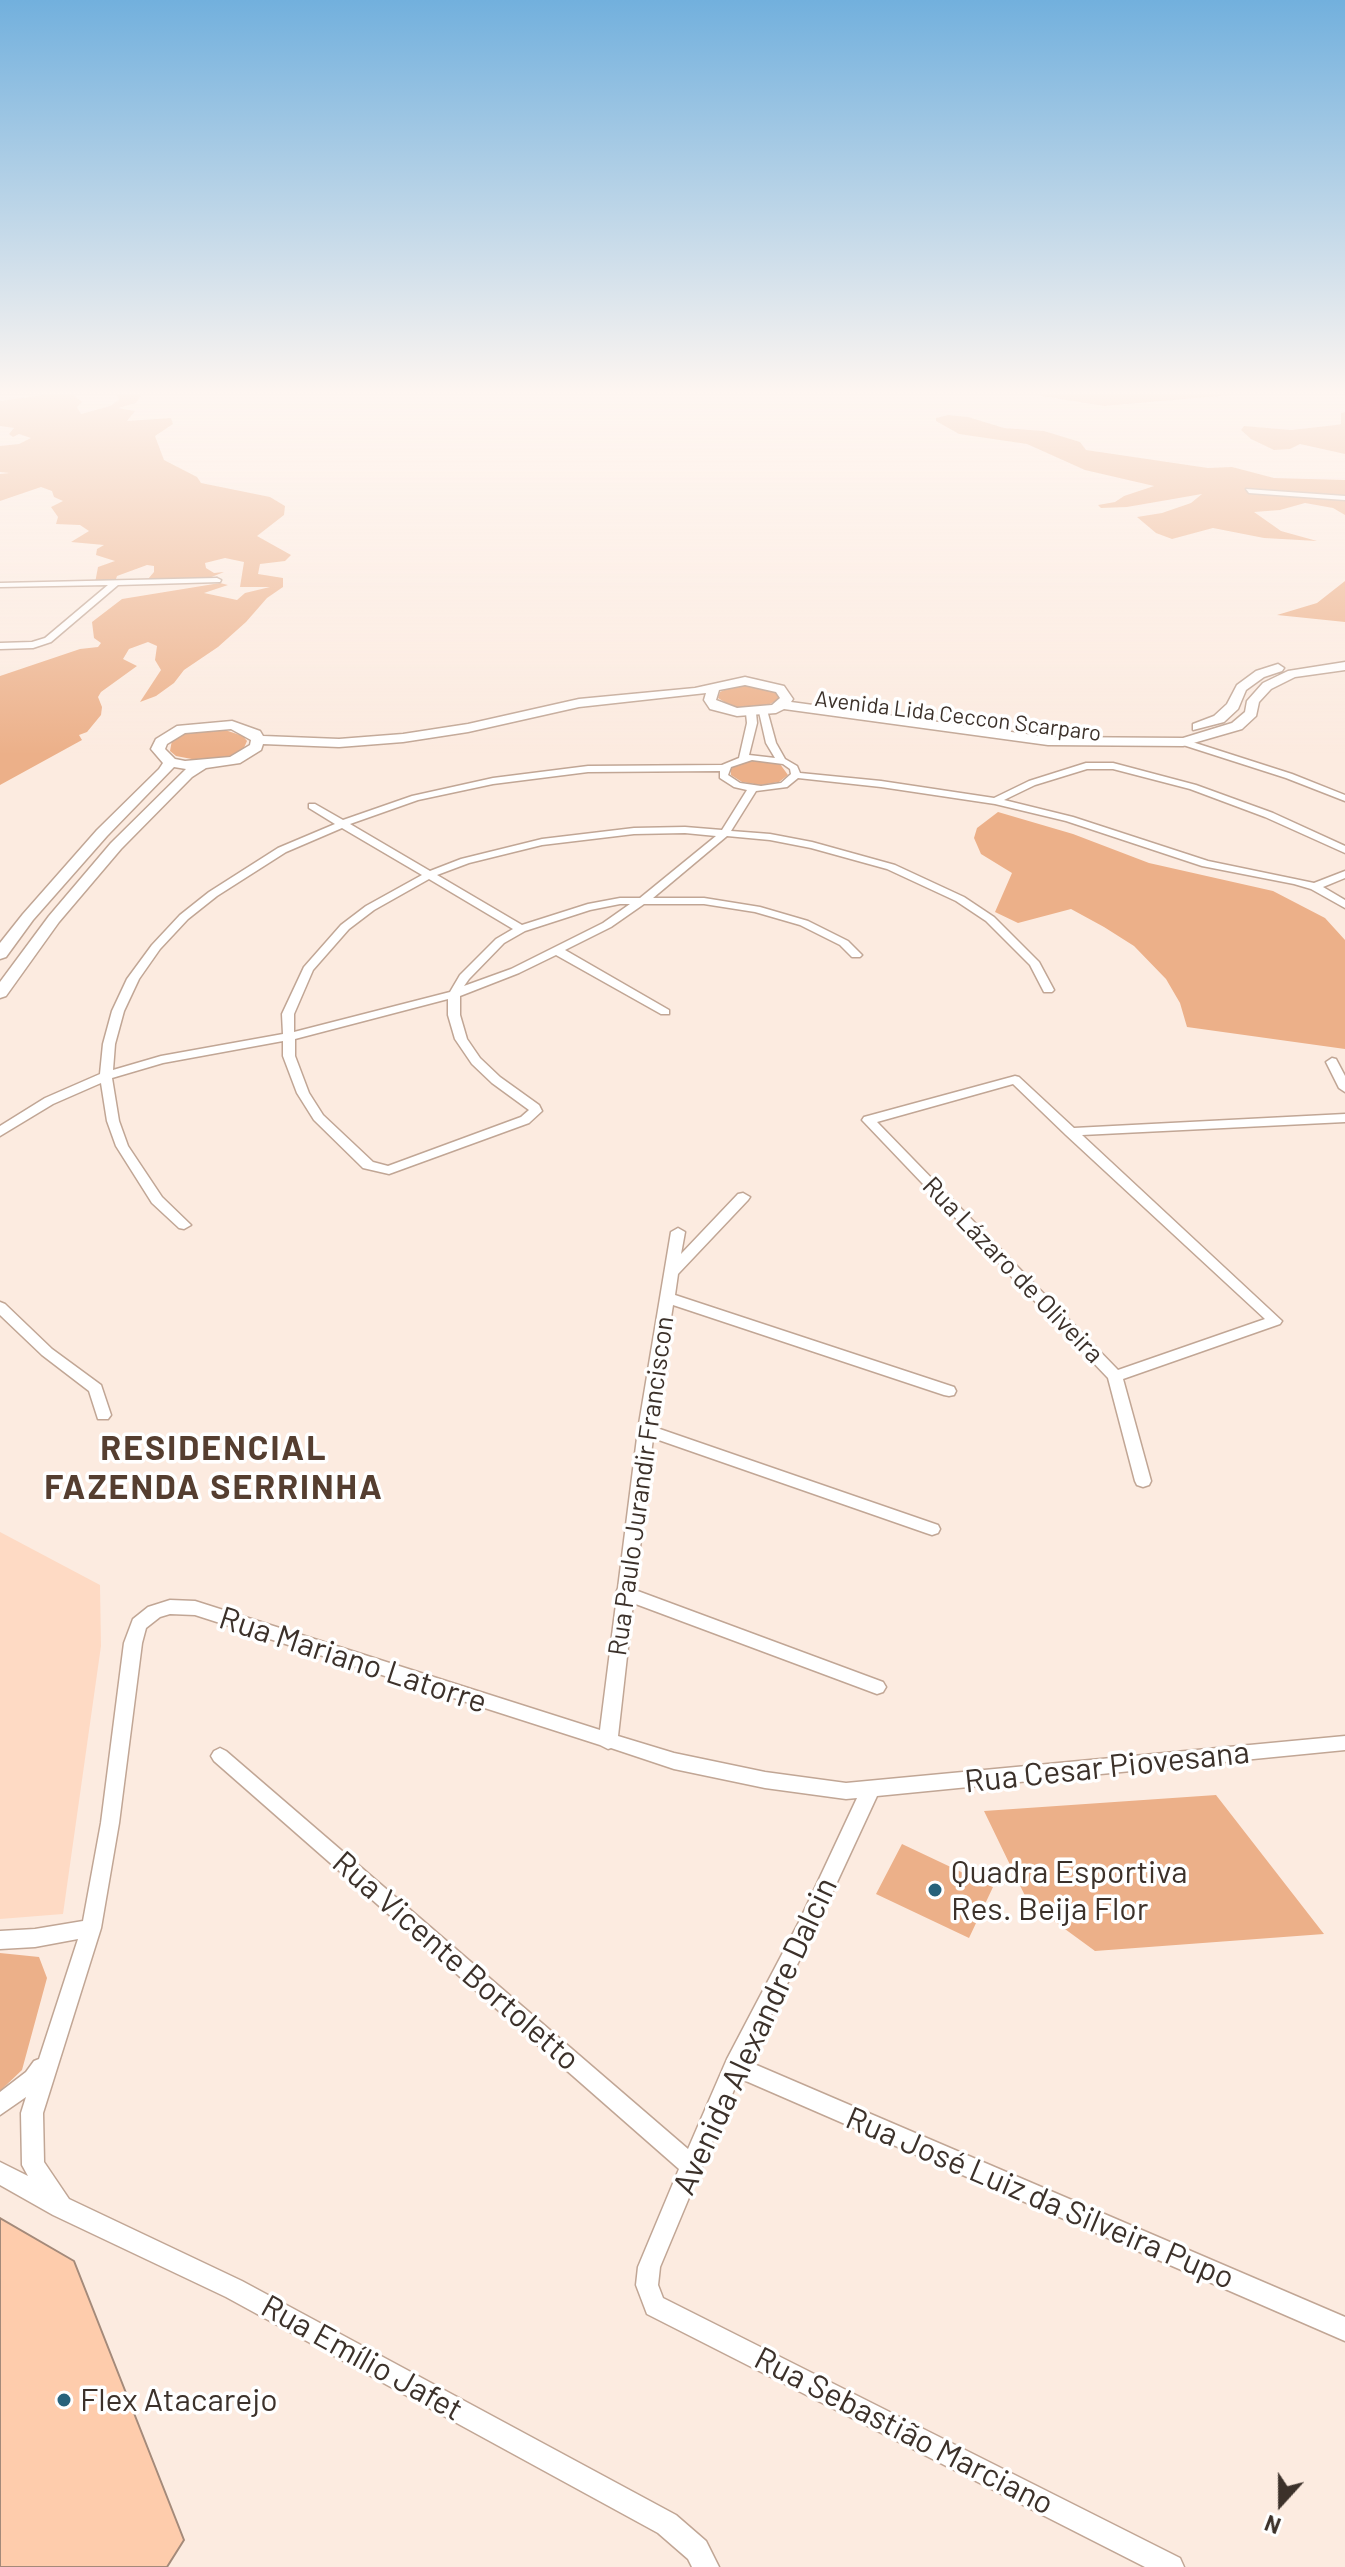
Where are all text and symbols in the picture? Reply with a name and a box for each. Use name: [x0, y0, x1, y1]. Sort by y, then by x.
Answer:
street label: Avenida Lida Ceccon Scarparo: [813, 685, 1103, 747]
street label: Rua Lázaro de Oliveira: [916, 1170, 1110, 1370]
street label: Rua Paulo Jurandir Franciscon: [602, 1314, 680, 1658]
district label: RESIDENCIAL FAZENDA SERRINHA: [44, 1429, 384, 1508]
street label: Rua Mariano Latorre: [214, 1599, 492, 1721]
street label: Rua Cesar Piovesana: [963, 1733, 1251, 1801]
street label: Rua Vicente Bortoletto: [325, 1843, 587, 2079]
place label: Quadra Esportiva Res. Beija Flor: [951, 1853, 1187, 1928]
street label: Avenida Alexandre Dalcin: [665, 1871, 845, 2201]
marker: Quadra Esportiva Res. Beija Flor: [926, 1881, 944, 1899]
street label: Rua José Luiz da Silveira Pupo: [840, 2099, 1240, 2297]
street label: Rua Emílio Jafet: [255, 2287, 469, 2429]
street label: Rua Sebastião Marciano: [748, 2339, 1060, 2523]
place label: Flex Atacarejo: [80, 2381, 278, 2419]
marker: Flex Atacarejo: [55, 2391, 73, 2409]
north arrow: [1241, 2463, 1321, 2543]
text: N: [1261, 2511, 1284, 2540]

